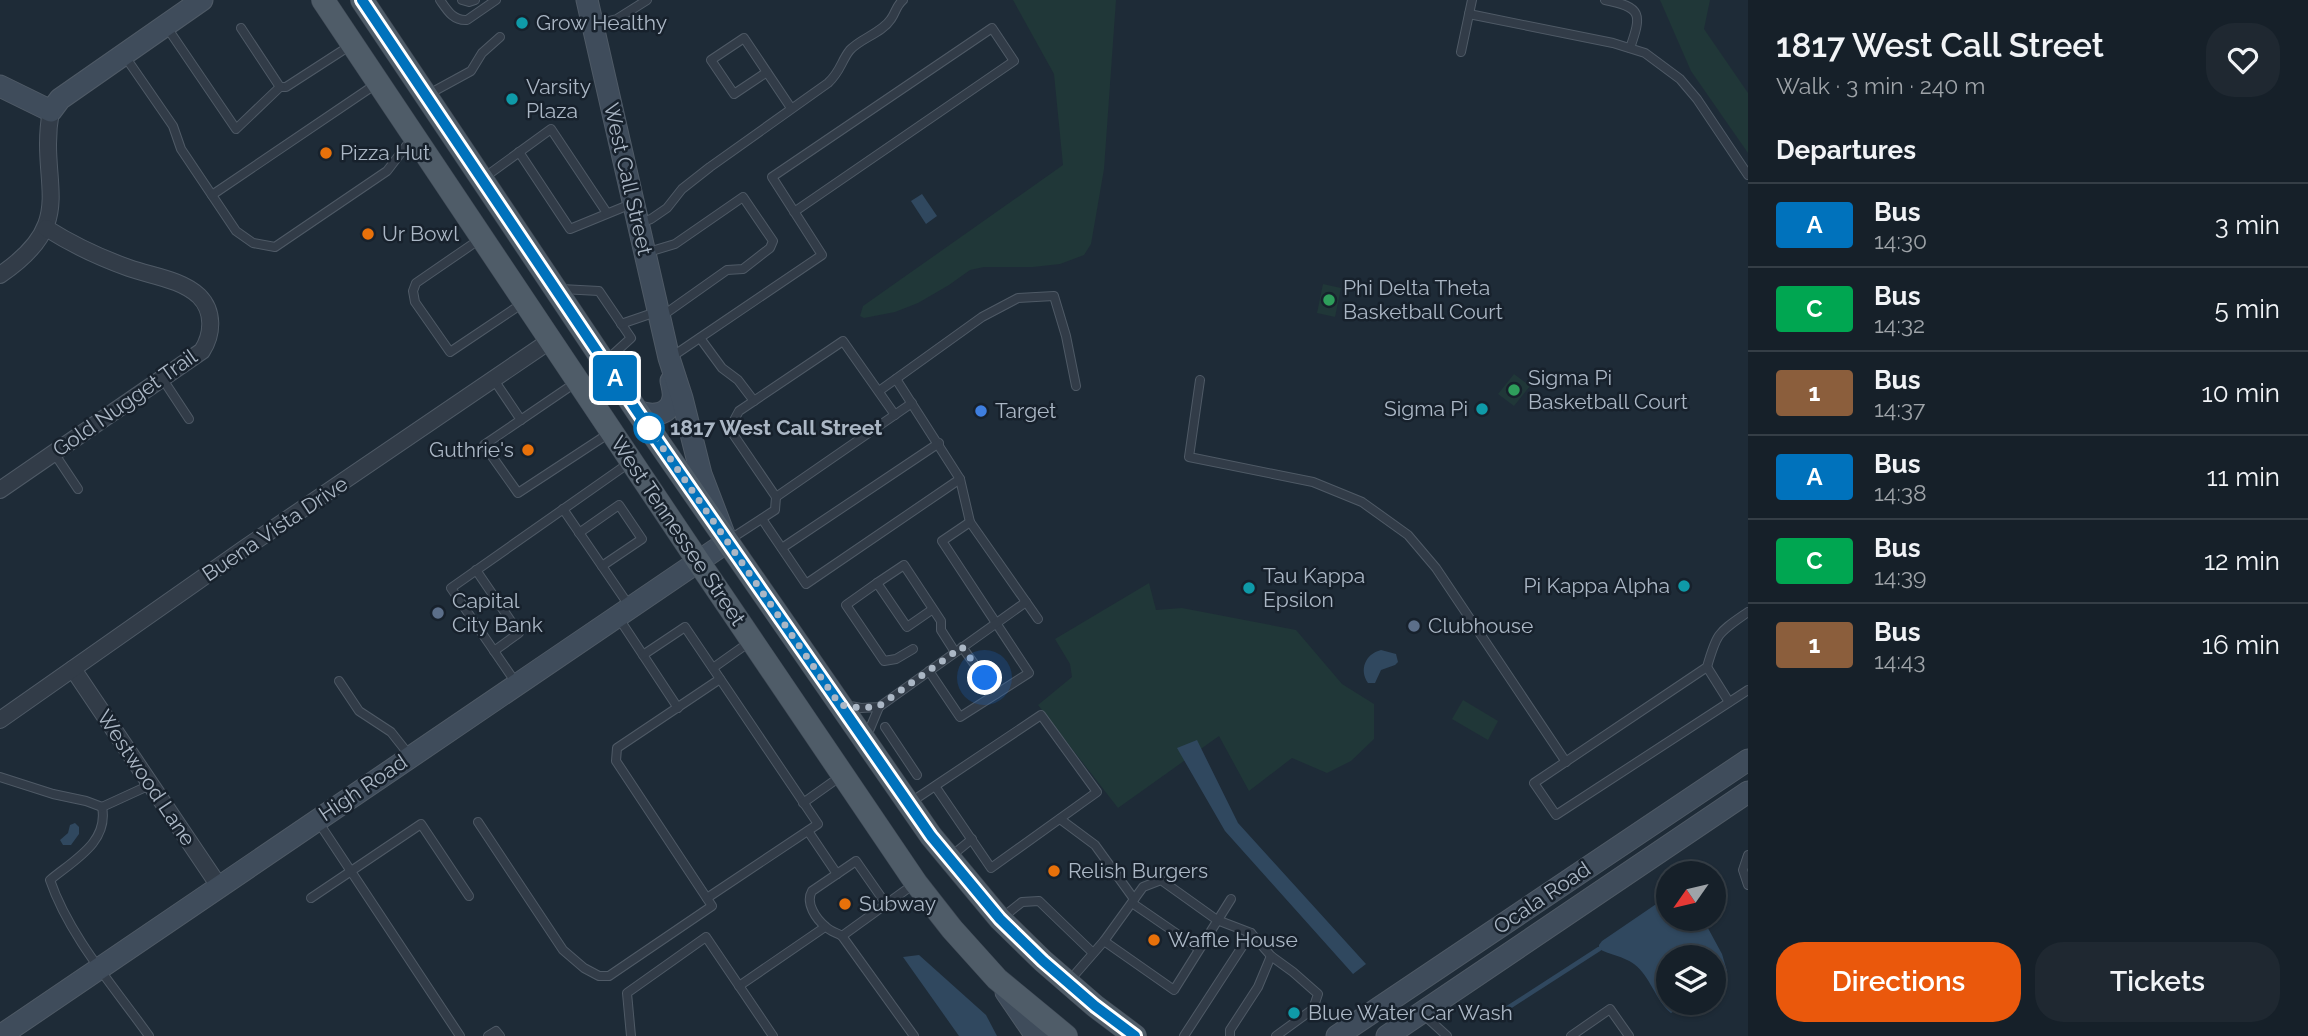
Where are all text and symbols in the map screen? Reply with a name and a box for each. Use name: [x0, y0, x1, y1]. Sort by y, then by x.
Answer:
place label: Grow Healthy: [536, 10, 667, 35]
marker: Grow Healthy: [514, 15, 530, 31]
button: heart: [2206, 23, 2280, 97]
text: 1817 West Call Street: [1776, 26, 2104, 65]
text: Walk · 3 min · 240 m: [1776, 72, 1985, 99]
place label: Varsity Plaza: [526, 74, 591, 123]
marker: Varsity Plaza: [504, 91, 520, 107]
street label: West Call Street: [599, 100, 658, 258]
text: Departures: [1776, 135, 1916, 165]
place label: Pizza Hut: [340, 140, 430, 165]
marker: Pizza Hut: [318, 145, 334, 161]
text: Bus: [1874, 197, 1921, 227]
text: A: [1806, 210, 1823, 239]
text: 3 min: [2215, 210, 2280, 240]
place label: Ur Bowl: [382, 221, 459, 246]
marker: Ur Bowl: [360, 226, 376, 242]
text: 14:30: [1874, 227, 1927, 254]
place label: Phi Delta Theta Basketball Court: [1343, 275, 1503, 324]
text: Bus: [1874, 281, 1921, 311]
marker: Phi Delta Theta Basketball Court: [1321, 292, 1337, 308]
text: C: [1806, 294, 1823, 323]
text: 5 min: [2214, 294, 2280, 324]
text: 14:32: [1874, 311, 1925, 338]
street label: Gold Nugget Trail: [48, 343, 202, 462]
line badge: A: [592, 355, 638, 401]
text: A: [607, 363, 623, 392]
place label: Sigma Pi Basketball Court: [1528, 365, 1688, 414]
text: Bus: [1874, 365, 1921, 395]
text: 1: [1809, 378, 1820, 407]
text: 10 min: [2202, 378, 2280, 408]
marker: Sigma Pi Basketball Court: [1506, 382, 1522, 398]
text: 14:37: [1874, 395, 1925, 422]
place label: Sigma Pi: [1384, 396, 1468, 421]
place label: Target: [995, 398, 1056, 423]
marker: Sigma Pi: [1474, 401, 1490, 417]
marker: Target: [973, 403, 989, 419]
marker: 1817 West Call Street: [634, 413, 664, 443]
place label: 1817 West Call Street: [670, 415, 882, 440]
street label: West Tennessee Street: [606, 431, 751, 630]
place label: Guthrie's: [429, 437, 514, 462]
marker: Guthrie's: [520, 442, 536, 458]
text: Bus: [1874, 449, 1921, 479]
text: A: [1806, 462, 1823, 491]
text: 11 min: [2206, 462, 2280, 492]
street label: Buena Vista Drive: [197, 471, 352, 586]
text: 14:38: [1874, 479, 1927, 506]
text: Bus: [1874, 533, 1921, 563]
text: C: [1806, 546, 1823, 575]
text: 12 min: [2204, 546, 2280, 576]
place label: Tau Kappa Epsilon: [1263, 563, 1365, 612]
text: 14:39: [1874, 563, 1927, 590]
place label: Pi Kappa Alpha: [1523, 573, 1670, 598]
marker: Pi Kappa Alpha: [1676, 578, 1692, 594]
marker: Tau Kappa Epsilon: [1241, 580, 1257, 596]
place label: Capital City Bank: [452, 588, 543, 637]
marker: Capital City Bank: [430, 605, 446, 621]
place label: Clubhouse: [1428, 613, 1533, 638]
text: Bus: [1874, 617, 1921, 647]
marker: Clubhouse: [1406, 618, 1422, 634]
text: 1: [1809, 630, 1820, 659]
text: 16 min: [2202, 630, 2280, 660]
text: 14:43: [1874, 647, 1926, 674]
your location: [967, 660, 1002, 695]
street label: Westwood Lane: [92, 705, 201, 850]
street label: High Road: [314, 749, 412, 826]
street label: Ocala Road: [1488, 856, 1595, 939]
place label: Relish Burgers: [1068, 858, 1208, 883]
north arrow: [1656, 861, 1726, 931]
map controls: [1656, 861, 1726, 1015]
marker: Relish Burgers: [1046, 863, 1062, 879]
place label: Subway: [859, 891, 936, 916]
marker: Subway: [837, 896, 853, 912]
place label: Waffle House: [1168, 927, 1298, 952]
marker: Waffle House: [1146, 932, 1162, 948]
button: Directions: [1776, 942, 2021, 1022]
button: Tickets: [2035, 942, 2280, 1022]
button: layers: [1656, 945, 1726, 1015]
place label: Blue Water Car Wash: [1308, 1000, 1513, 1025]
marker: Blue Water Car Wash: [1286, 1005, 1302, 1021]

